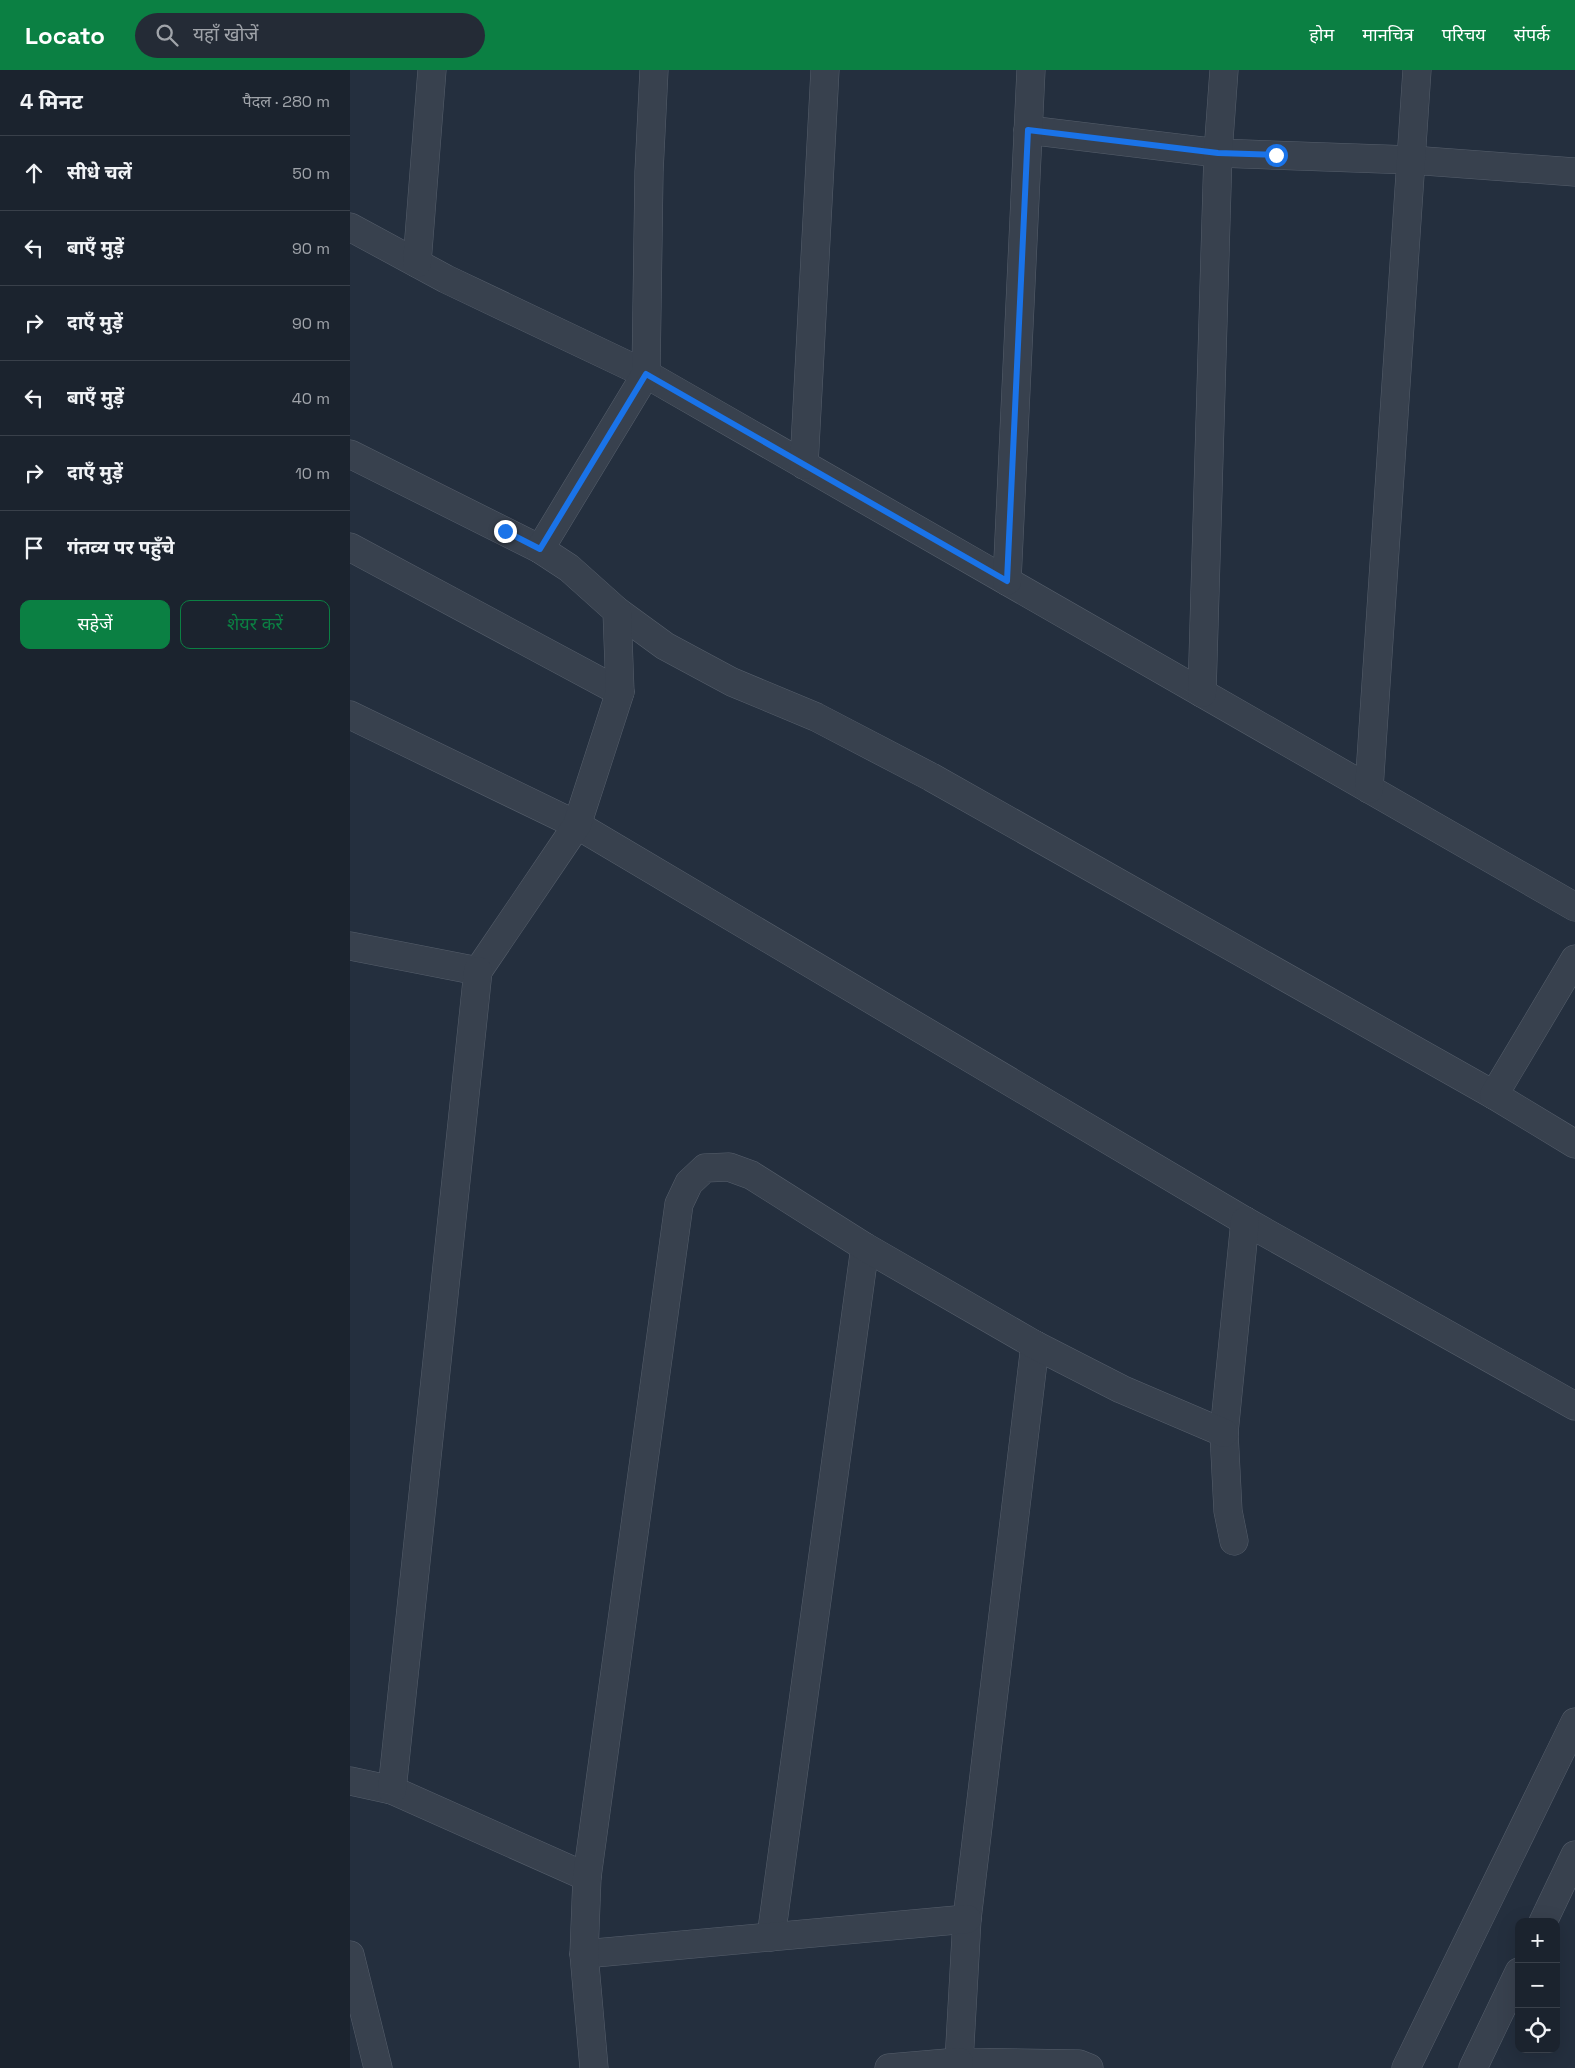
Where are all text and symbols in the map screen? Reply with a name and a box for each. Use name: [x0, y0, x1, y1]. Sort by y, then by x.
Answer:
search box: [135, 13, 485, 58]
text: Locato: [25, 20, 105, 51]
icon: search: [153, 21, 181, 49]
text: यहाँ खोजें: [193, 22, 258, 47]
text: होम: [1309, 23, 1334, 46]
text: मानचित्र: [1362, 23, 1414, 46]
text: परिचय: [1442, 23, 1486, 46]
text: संपर्क: [1514, 23, 1550, 46]
text: 4 मिनट: [20, 88, 83, 115]
text: पैदल · 280 m: [243, 91, 330, 112]
route start: [1265, 144, 1288, 167]
icon: ahead: [20, 159, 48, 187]
text: सीधे चलें: [67, 160, 132, 185]
text: 50 m: [292, 163, 330, 184]
icon: left: [20, 234, 48, 262]
text: बाएँ मुड़ें: [67, 235, 124, 260]
text: 90 m: [292, 238, 330, 259]
icon: right: [20, 309, 48, 337]
text: दाएँ मुड़ें: [67, 310, 123, 335]
text: 90 m: [292, 313, 330, 334]
icon: left: [20, 384, 48, 412]
text: बाएँ मुड़ें: [67, 385, 124, 410]
text: 40 m: [292, 388, 330, 409]
icon: right: [20, 459, 48, 487]
text: दाएँ मुड़ें: [67, 460, 123, 485]
text: 10 m: [295, 463, 330, 484]
route end: [494, 520, 517, 543]
icon: arrive: [20, 534, 48, 562]
text: गंतव्य पर पहुँचे: [67, 535, 174, 560]
button: सहेजें: [20, 600, 170, 649]
button: शेयर करें: [180, 600, 330, 649]
map controls: [1515, 1918, 1560, 2053]
button: +: [1515, 1918, 1560, 1963]
button: −: [1515, 1963, 1560, 2008]
button: locate: [1515, 2008, 1560, 2053]

